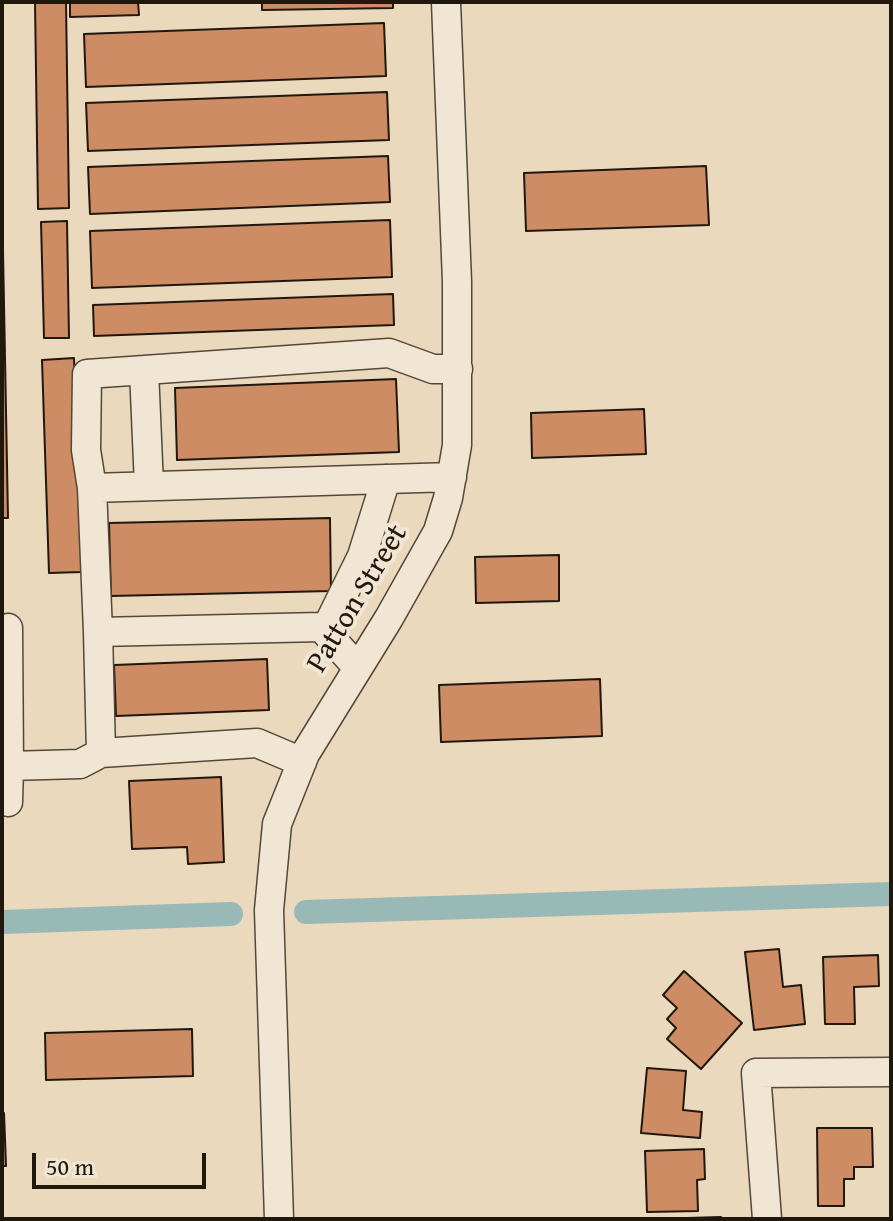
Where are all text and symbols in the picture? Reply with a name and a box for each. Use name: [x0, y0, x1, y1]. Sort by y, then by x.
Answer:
street label: Patton Street: [300, 519, 416, 679]
scale bar: [36, 1137, 210, 1187]
text: 50 m: [46, 1149, 94, 1184]

